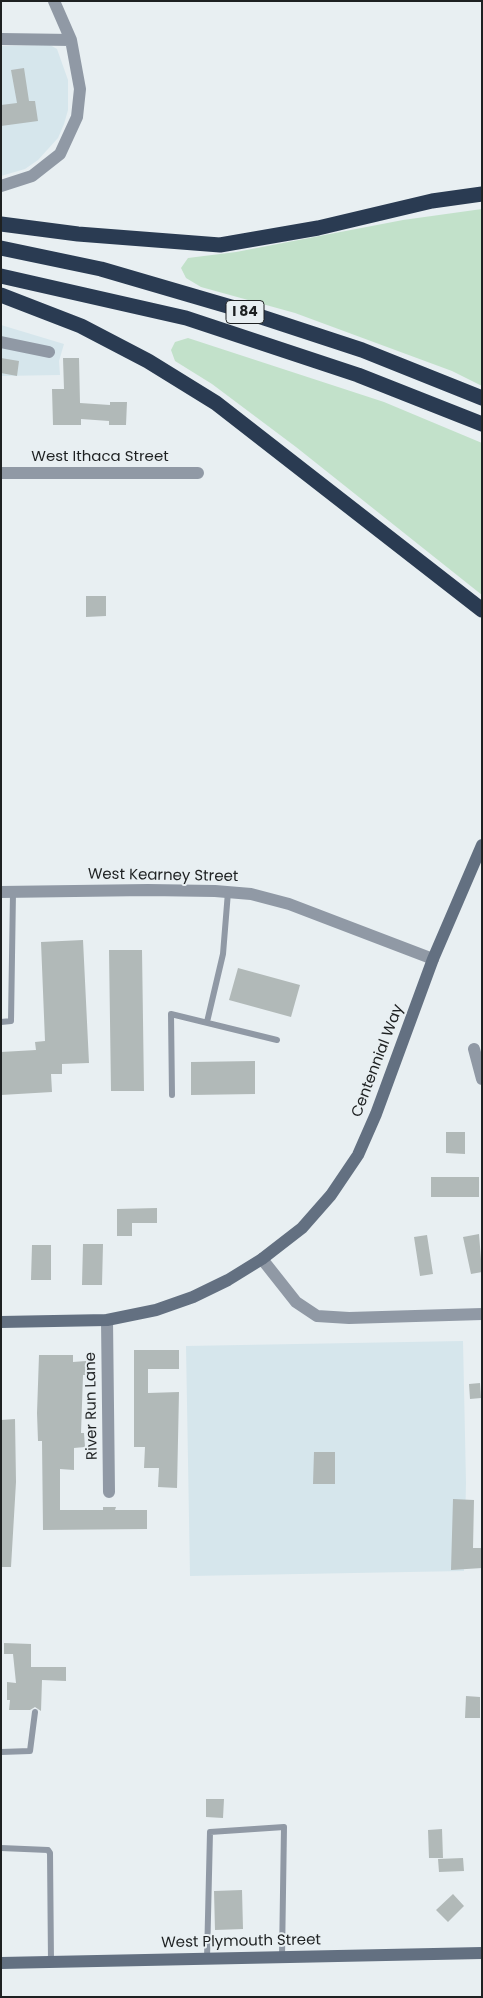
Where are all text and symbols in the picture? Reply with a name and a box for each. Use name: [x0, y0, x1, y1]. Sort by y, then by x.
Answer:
road number: I 84: [226, 300, 264, 324]
street label: West Ithaca Street: [31, 448, 169, 466]
street label: West Kearney Street: [88, 866, 238, 886]
street label: Centennial Way: [348, 1002, 408, 1120]
street label: River Run Lane: [82, 1352, 102, 1460]
street label: West Plymouth Street: [161, 1932, 321, 1952]

